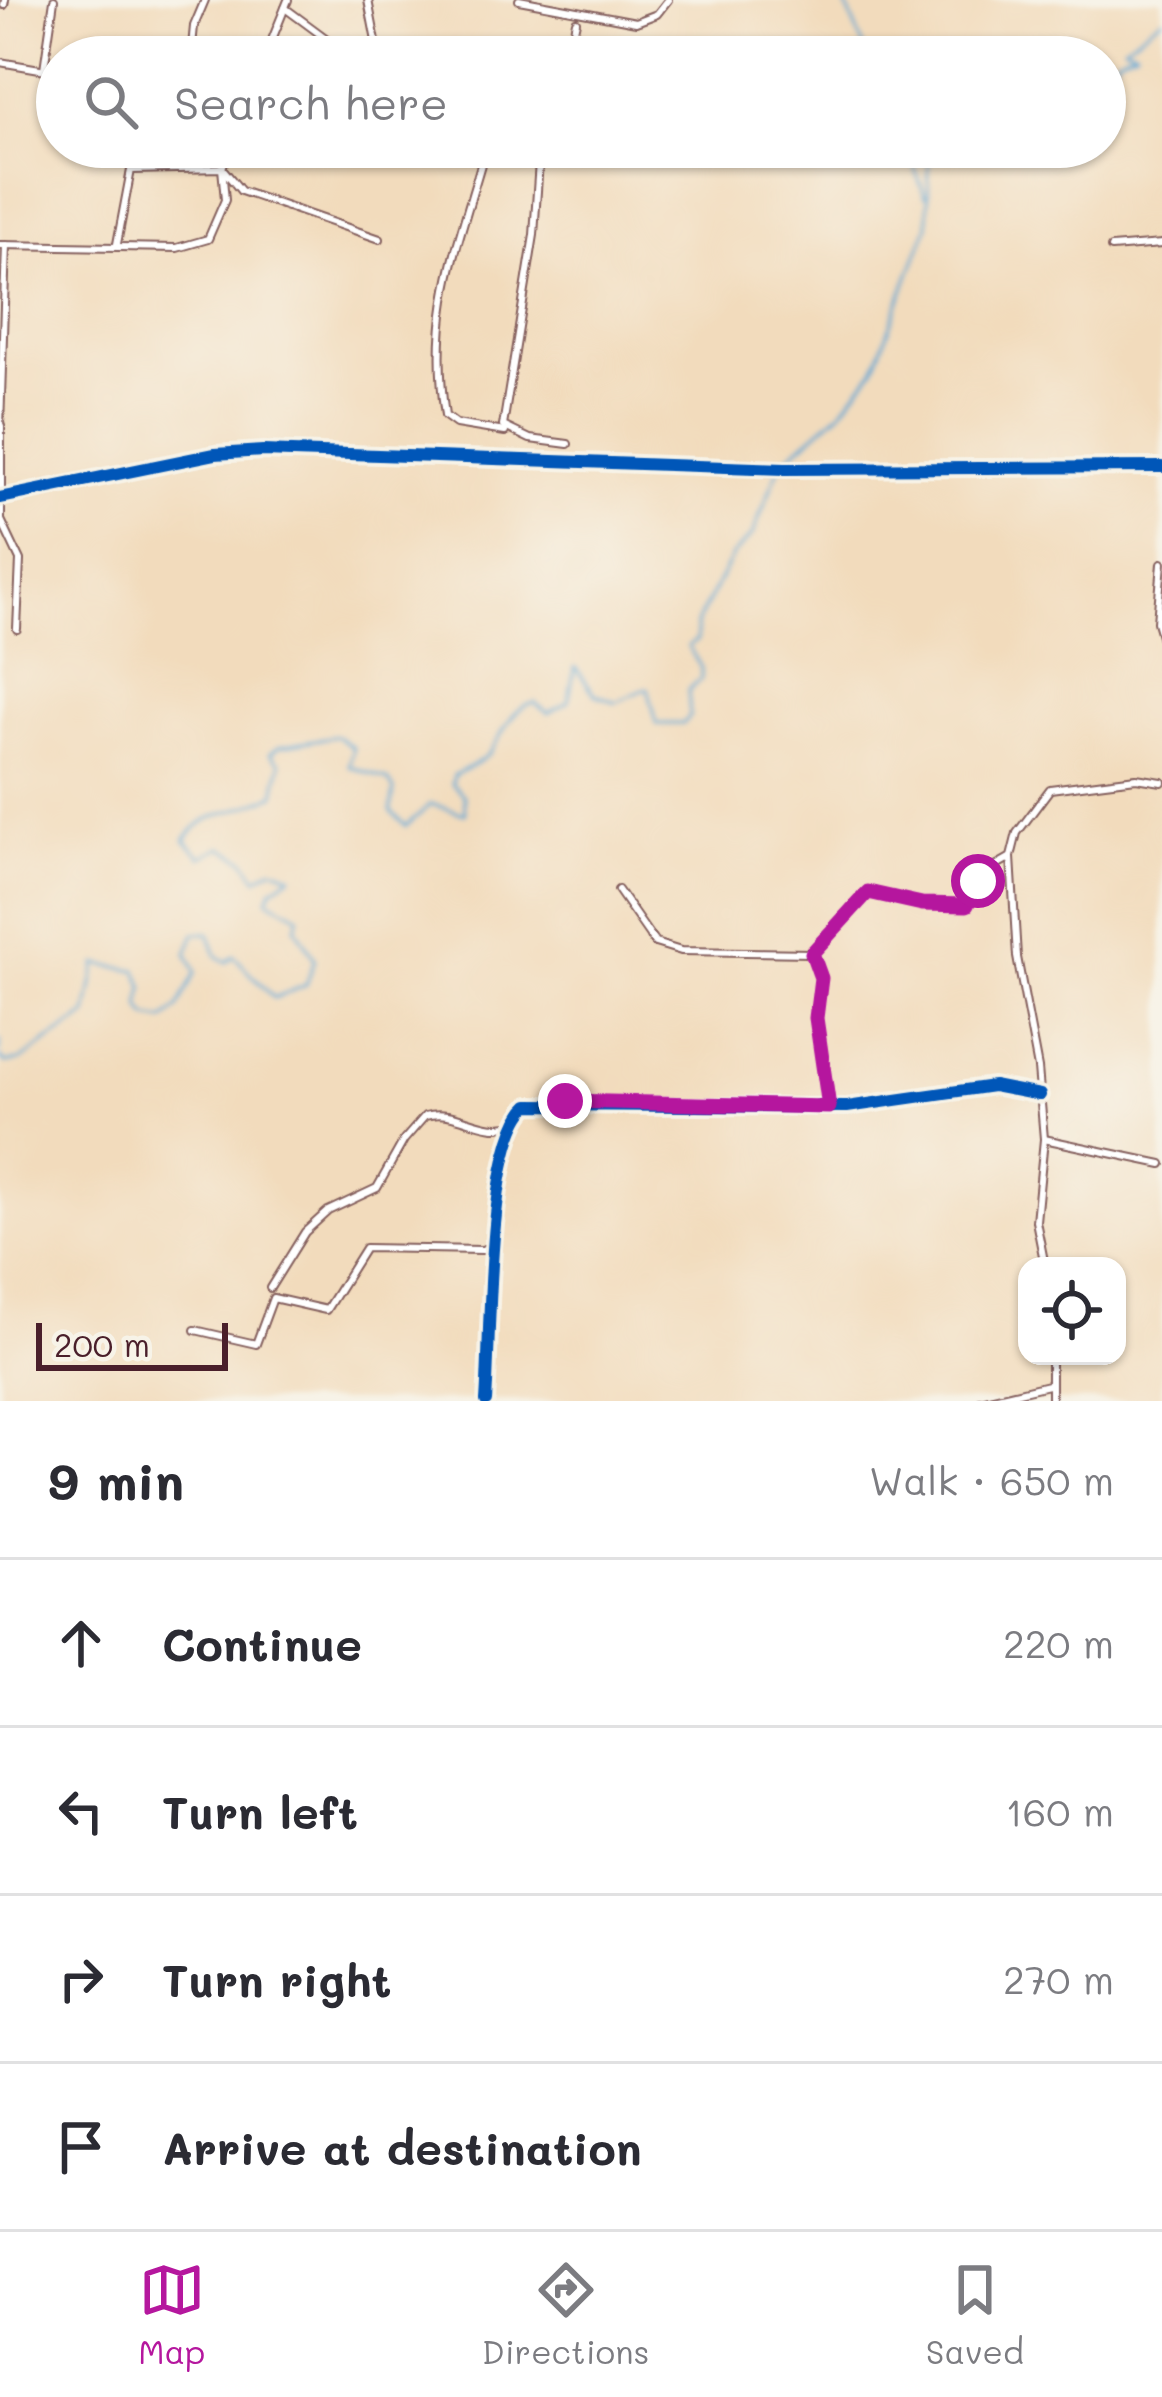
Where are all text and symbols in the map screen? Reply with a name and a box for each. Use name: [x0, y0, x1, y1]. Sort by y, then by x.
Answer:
search box: [36, 36, 1126, 168]
icon: search: [78, 69, 144, 135]
text: Search here: [174, 73, 448, 131]
route start: [951, 854, 1005, 908]
route end: [538, 1074, 592, 1128]
map controls: [1018, 1257, 1126, 1365]
button: locate: [1018, 1257, 1126, 1365]
scale bar: [36, 1317, 228, 1370]
text: 200 m: [54, 1322, 150, 1365]
text: 9 min: [48, 1446, 184, 1513]
text: Walk · 650 m: [869, 1454, 1114, 1505]
icon: ahead: [48, 1610, 114, 1676]
text: Continue: [162, 1614, 362, 1672]
text: 220 m: [1003, 1617, 1114, 1668]
icon: left: [48, 1778, 114, 1844]
text: Turn left: [162, 1782, 358, 1840]
text: 160 m: [1005, 1785, 1114, 1836]
icon: right: [48, 1946, 114, 2012]
text: Turn right: [162, 1950, 391, 2008]
text: 270 m: [1003, 1953, 1114, 2004]
icon: arrive: [48, 2114, 114, 2180]
text: Arrive at destination: [162, 2118, 642, 2176]
tab: Map: [138, 2257, 205, 2372]
tab: Directions: [482, 2257, 649, 2372]
tab: Saved: [926, 2257, 1024, 2372]

